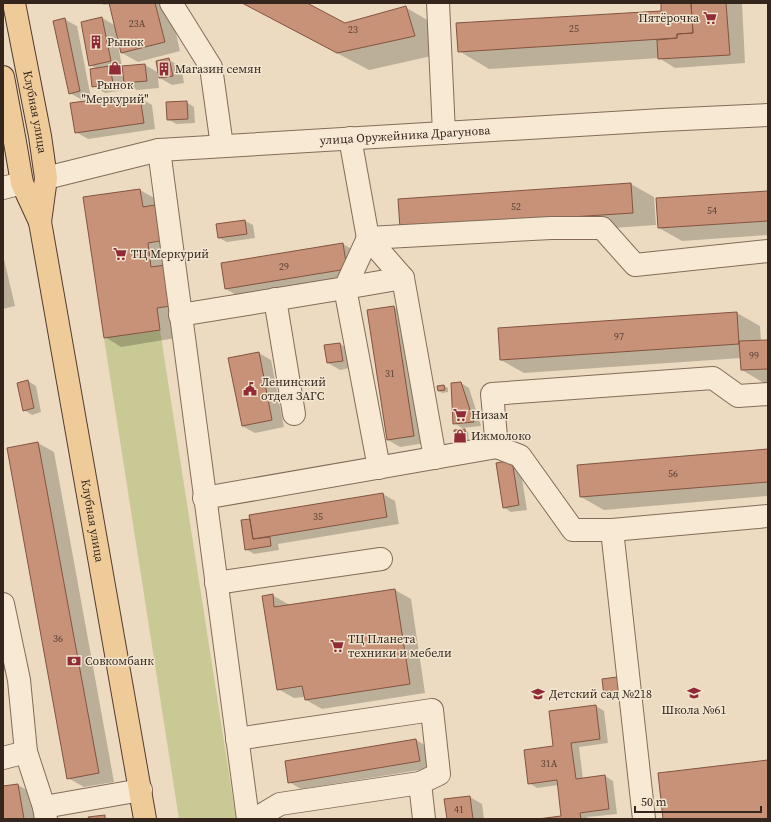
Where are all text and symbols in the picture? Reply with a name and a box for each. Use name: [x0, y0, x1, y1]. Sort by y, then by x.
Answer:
place label: Пятёрочка: [638, 10, 700, 26]
supermarket icon: Пятёрочка: [702, 10, 718, 26]
house number: 23А: [129, 17, 146, 30]
house number: 25: [569, 22, 579, 35]
house number: 23: [348, 23, 358, 36]
building icon: Рынок: [88, 34, 104, 50]
place label: Рынок: [107, 34, 144, 50]
shop icon: Рынок "Меркурий": [107, 60, 123, 76]
building icon: Магазин семян: [156, 61, 172, 77]
place label: Магазин семян: [175, 61, 262, 77]
street label: Клубная улица: [19, 69, 51, 155]
place label: Рынок "Меркурий": [81, 77, 149, 107]
street label: улица Оружейника Драгунова: [319, 122, 492, 148]
house number: 52: [511, 200, 521, 213]
house number: 54: [707, 204, 717, 217]
supermarket icon: ТЦ Меркурий: [112, 246, 128, 262]
place label: ТЦ Меркурий: [131, 246, 209, 262]
house number: 29: [279, 260, 289, 273]
house number: 97: [614, 330, 624, 343]
house number: 99: [749, 349, 759, 362]
house number: 31: [385, 367, 395, 380]
place label: Ленинский отдел ЗАГС: [261, 374, 326, 404]
public building icon: Ленинский отдел ЗАГС: [242, 381, 258, 397]
supermarket icon: Низам: [452, 407, 468, 423]
place label: Низам: [471, 407, 508, 423]
shop icon: Ижмолоко: [452, 428, 468, 444]
place label: Ижмолоко: [471, 428, 532, 444]
house number: 56: [668, 467, 678, 480]
street label: Клубная улица: [77, 478, 108, 564]
house number: 35: [313, 510, 323, 523]
place label: ТЦ Планета техники и мебели: [348, 631, 452, 661]
house number: 36: [53, 632, 63, 645]
supermarket icon: ТЦ Планета техники и мебели: [329, 638, 345, 654]
bank icon: Совкомбанк: [66, 653, 82, 669]
place label: Совкомбанк: [85, 653, 154, 669]
school or university icon: Школа №61: [686, 685, 702, 701]
school or university icon: Детский сад №218: [530, 686, 546, 702]
place label: Детский сад №218: [549, 686, 652, 702]
place label: Школа №61: [661, 702, 727, 718]
house number: 31А: [541, 757, 558, 770]
scale bar: [635, 788, 761, 814]
text: 50 m: [641, 794, 667, 810]
house number: 41: [454, 803, 464, 816]

